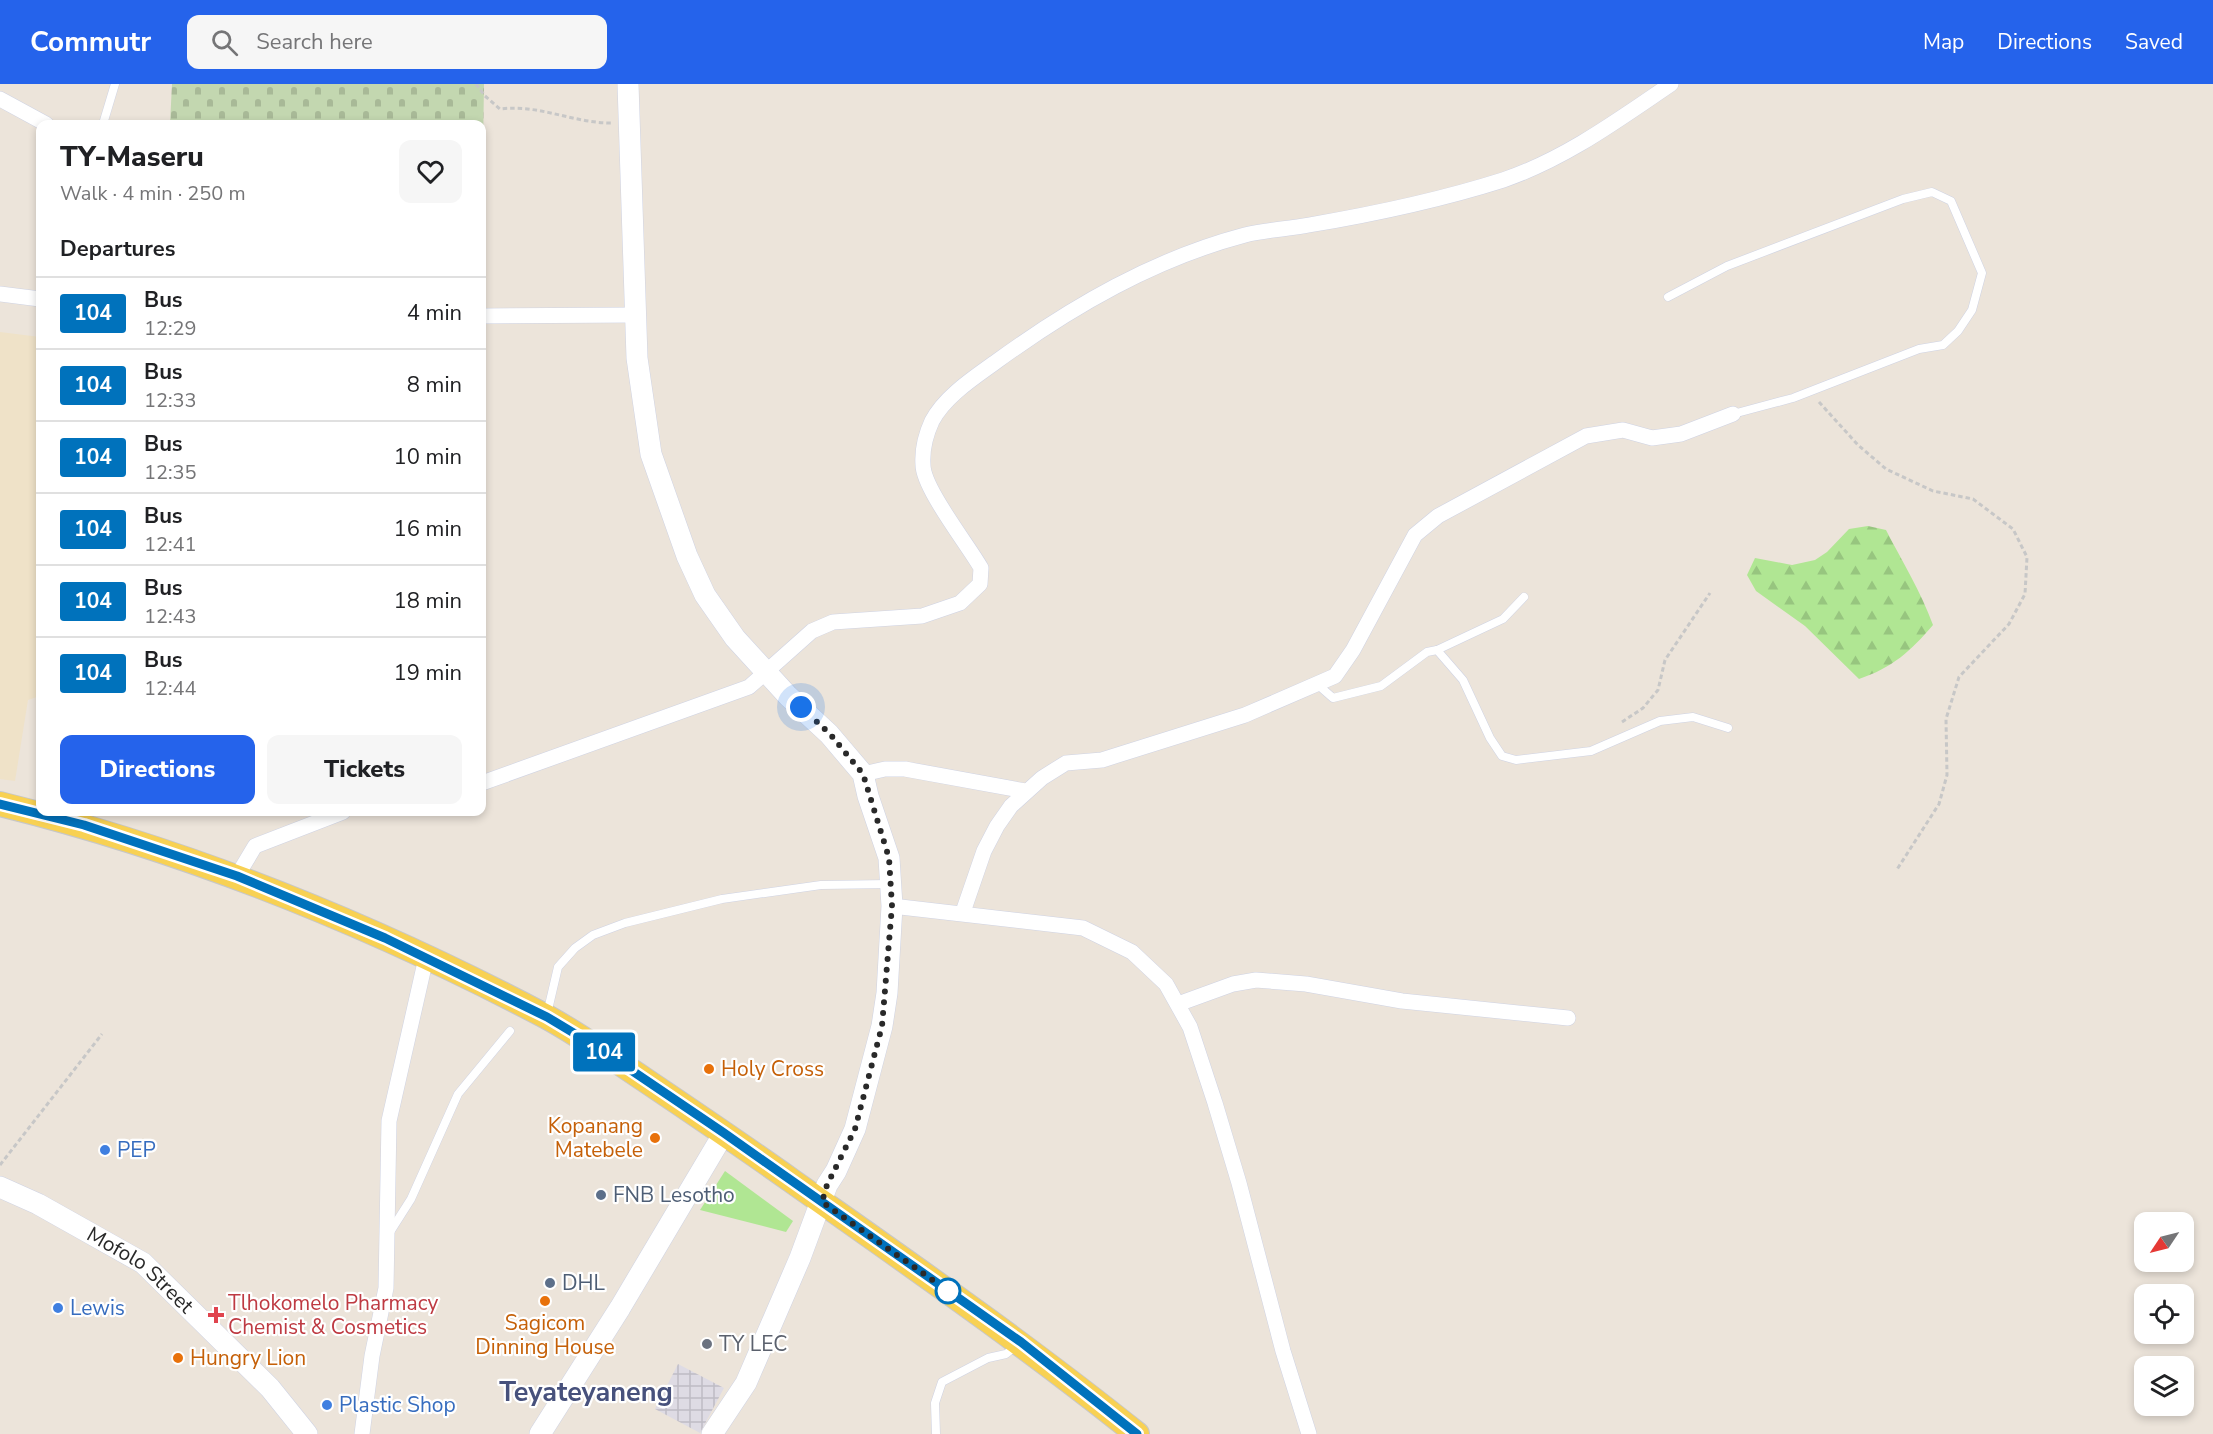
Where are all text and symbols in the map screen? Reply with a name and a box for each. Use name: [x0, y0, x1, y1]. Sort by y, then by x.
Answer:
search box: [187, 15, 607, 69]
text: Commutr: [30, 23, 151, 61]
icon: search: [208, 26, 241, 59]
text: Search here: [256, 27, 373, 57]
text: Map: [1923, 28, 1964, 56]
text: Directions: [1997, 28, 2092, 56]
text: Saved: [2125, 28, 2183, 56]
text: TY-Maseru: [60, 138, 204, 176]
button: heart: [399, 140, 462, 203]
text: Walk · 4 min · 250 m: [60, 180, 246, 207]
text: Departures: [60, 234, 175, 264]
text: Bus: [144, 285, 183, 315]
text: 4 min: [407, 298, 462, 328]
text: 104: [74, 299, 112, 327]
text: 12:29: [144, 315, 197, 342]
text: Bus: [144, 357, 183, 387]
text: 8 min: [407, 370, 462, 400]
text: 104: [74, 371, 112, 399]
text: 12:33: [144, 387, 197, 414]
text: Bus: [144, 429, 183, 459]
text: 10 min: [394, 442, 462, 472]
text: 104: [74, 443, 112, 471]
text: 12:35: [144, 459, 197, 486]
text: Bus: [144, 501, 183, 531]
text: 16 min: [394, 514, 462, 544]
text: 104: [74, 515, 112, 543]
text: 12:41: [144, 531, 197, 558]
text: Bus: [144, 573, 183, 603]
text: 18 min: [394, 586, 462, 616]
text: 104: [74, 587, 112, 615]
text: 12:43: [144, 603, 197, 630]
text: Bus: [144, 645, 183, 675]
text: 19 min: [394, 658, 462, 688]
text: 104: [74, 659, 112, 687]
text: 12:44: [144, 675, 197, 702]
your location: [786, 692, 816, 722]
button: Directions: [60, 735, 255, 804]
button: Tickets: [267, 735, 462, 804]
line badge: 104: [570, 1032, 638, 1072]
text: 104: [585, 1038, 623, 1066]
place label: Holy Cross: [721, 1055, 824, 1083]
marker: Holy Cross: [702, 1062, 716, 1076]
place label: Kopanang Matebele: [548, 1112, 643, 1164]
marker: Kopanang Matebele: [648, 1131, 662, 1145]
place label: PEP: [117, 1136, 156, 1164]
marker: PEP: [98, 1143, 112, 1157]
place label: FNB Lesotho: [613, 1181, 735, 1209]
marker: FNB Lesotho: [594, 1188, 608, 1202]
north arrow: [2134, 1212, 2194, 1272]
map controls: [2134, 1212, 2194, 1416]
street label: Mofolo Street: [82, 1220, 200, 1320]
place label: DHL: [562, 1269, 606, 1297]
marker: DHL: [543, 1276, 557, 1290]
unlabelled marker: [935, 1278, 961, 1304]
button: locate: [2134, 1284, 2194, 1344]
place label: Tlhokomelo Pharmacy Chemist & Cosmetics: [228, 1289, 438, 1341]
place label: Lewis: [70, 1294, 125, 1322]
marker: Sagicom Dinning House: [538, 1294, 552, 1308]
marker: Lewis: [51, 1301, 65, 1315]
marker: Tlhokomelo Pharmacy Chemist & Cosmetics: [209, 1308, 223, 1322]
place label: Sagicom Dinning House: [475, 1309, 615, 1361]
place label: TY LEC: [719, 1330, 787, 1358]
marker: TY LEC: [700, 1337, 714, 1351]
place label: Hungry Lion: [190, 1344, 306, 1372]
marker: Hungry Lion: [171, 1351, 185, 1365]
button: layers: [2134, 1356, 2194, 1416]
district label: Teyateyaneng: [499, 1374, 673, 1411]
place label: Plastic Shop: [339, 1391, 456, 1419]
marker: Plastic Shop: [320, 1398, 334, 1412]

